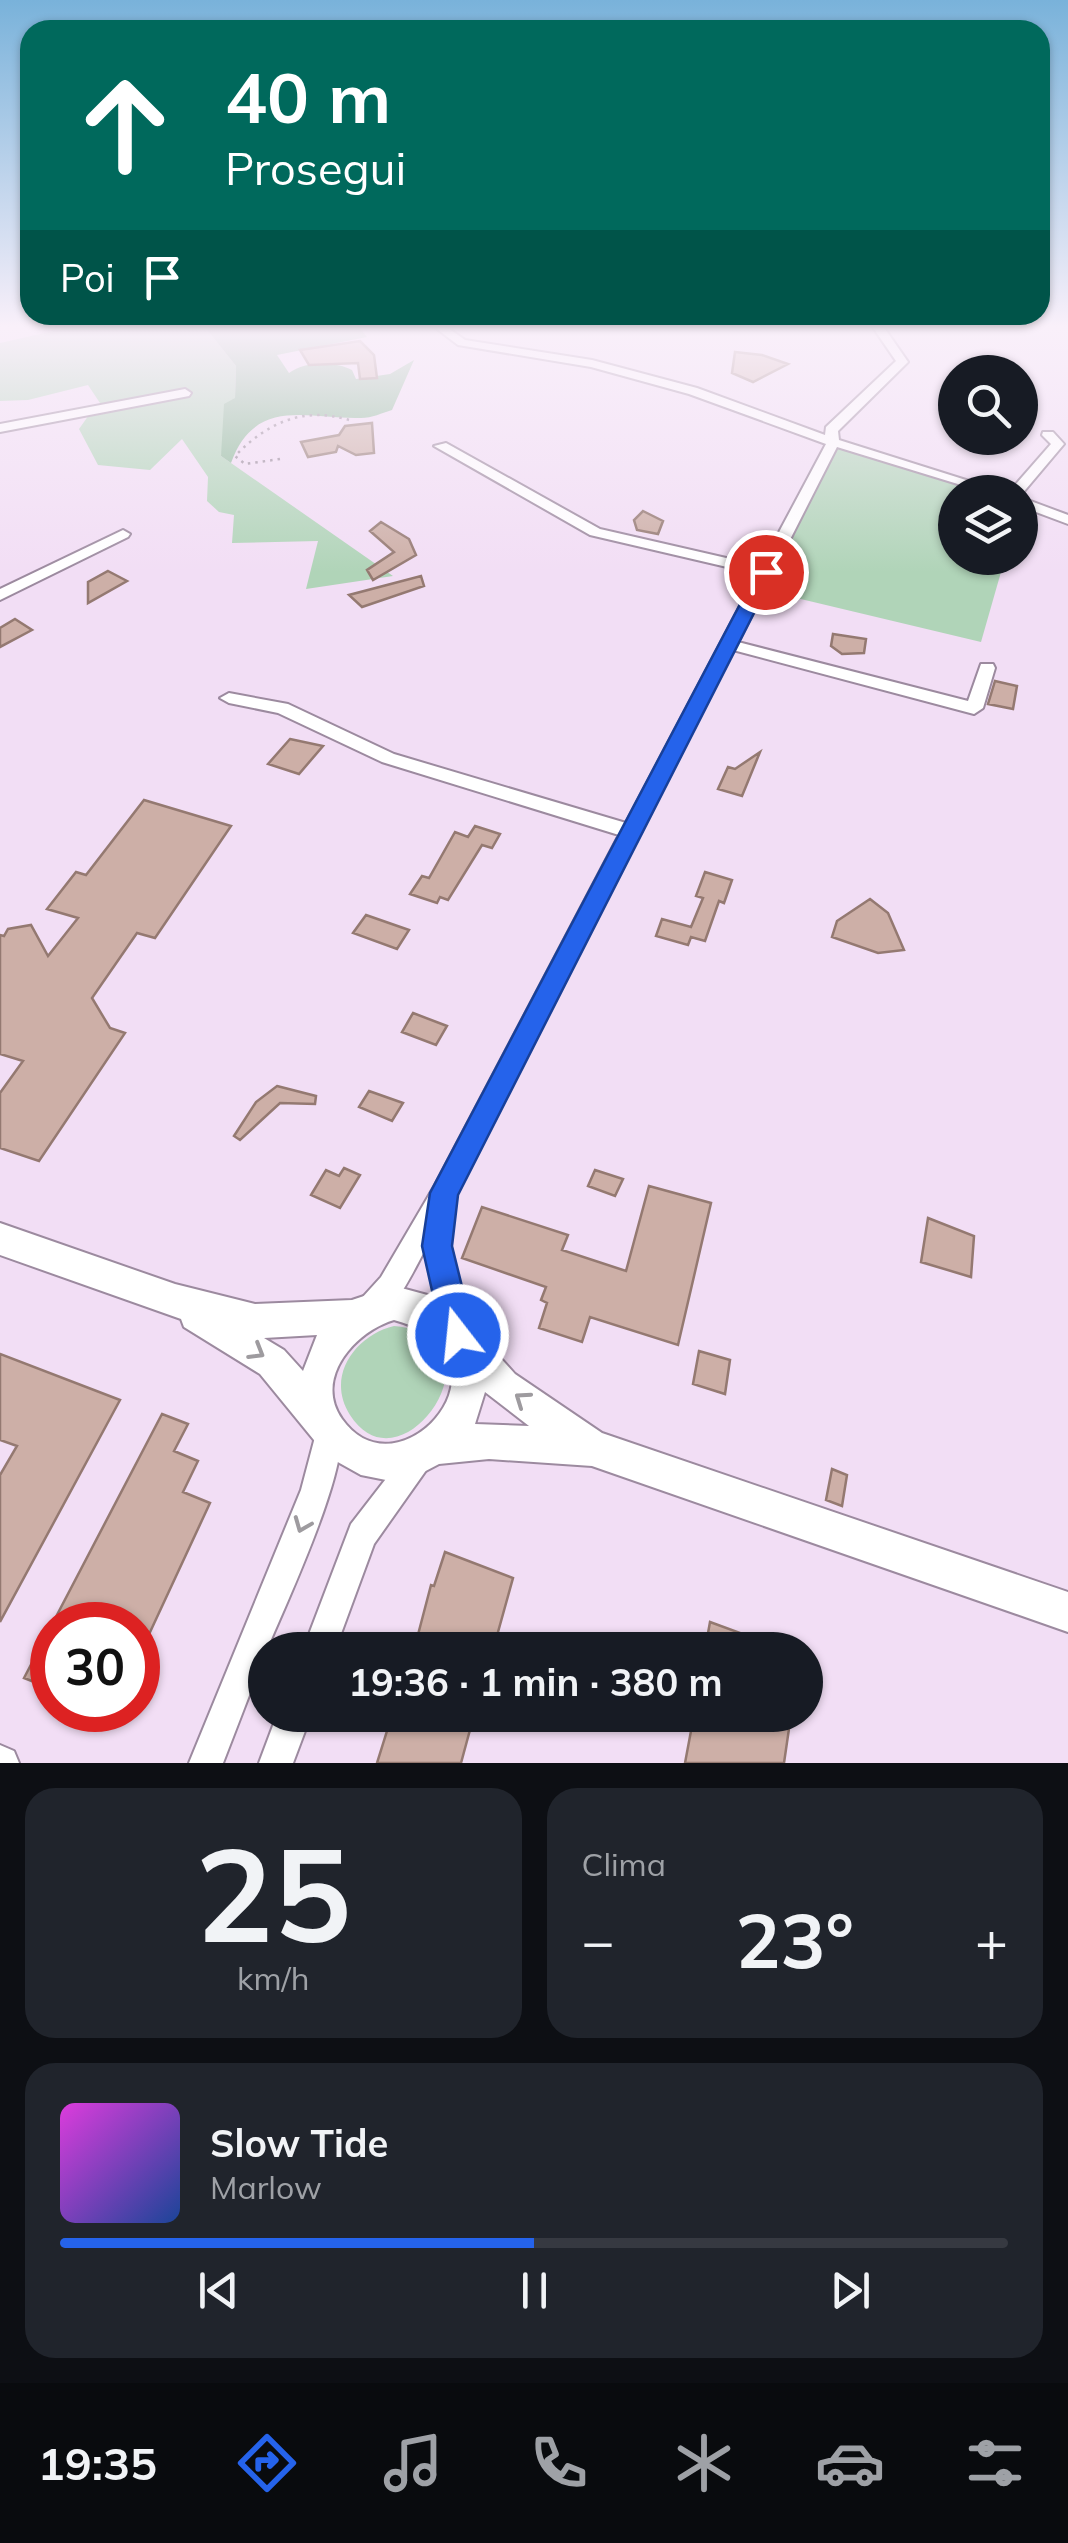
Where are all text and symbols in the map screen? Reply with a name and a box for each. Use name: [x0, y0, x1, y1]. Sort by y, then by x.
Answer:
text: 40 m: [225, 53, 391, 141]
icon: ahead: [60, 60, 190, 190]
text: Prosegui: [225, 140, 406, 196]
icon: arrive: [135, 250, 190, 305]
text: Poi: [60, 254, 115, 302]
map controls: [938, 355, 1038, 575]
button: search: [938, 355, 1038, 455]
button: layers: [938, 475, 1038, 575]
pin: [724, 530, 809, 615]
icon: arrive: [739, 545, 794, 600]
position arrow: [406, 1283, 510, 1387]
one-way arrow: [246, 1340, 264, 1360]
one-way arrow: [514, 1393, 533, 1411]
one-way arrow: [293, 1515, 313, 1533]
speed limit sign: 30: [30, 1602, 160, 1732]
text: 19:36 · 1 min · 380 m: [348, 1658, 723, 1706]
text: 25: [195, 1811, 351, 1975]
text: Clima: [582, 1844, 666, 1884]
text: 23°: [736, 1893, 854, 1987]
text: −: [582, 1906, 615, 1975]
text: +: [975, 1906, 1008, 1975]
text: km/h: [237, 1958, 309, 1998]
text: Slow Tide: [210, 2119, 388, 2167]
text: Marlow: [210, 2167, 322, 2207]
icon: previous: [191, 2263, 246, 2318]
icon: pause: [507, 2263, 562, 2318]
icon: next: [823, 2263, 878, 2318]
icon: directions: [232, 2428, 302, 2498]
icon: music: [378, 2428, 448, 2498]
icon: phone: [524, 2428, 594, 2498]
icon: climate: [669, 2428, 739, 2498]
icon: car: [815, 2428, 885, 2498]
icon: filters: [960, 2428, 1030, 2498]
text: 19:35: [38, 2435, 157, 2491]

